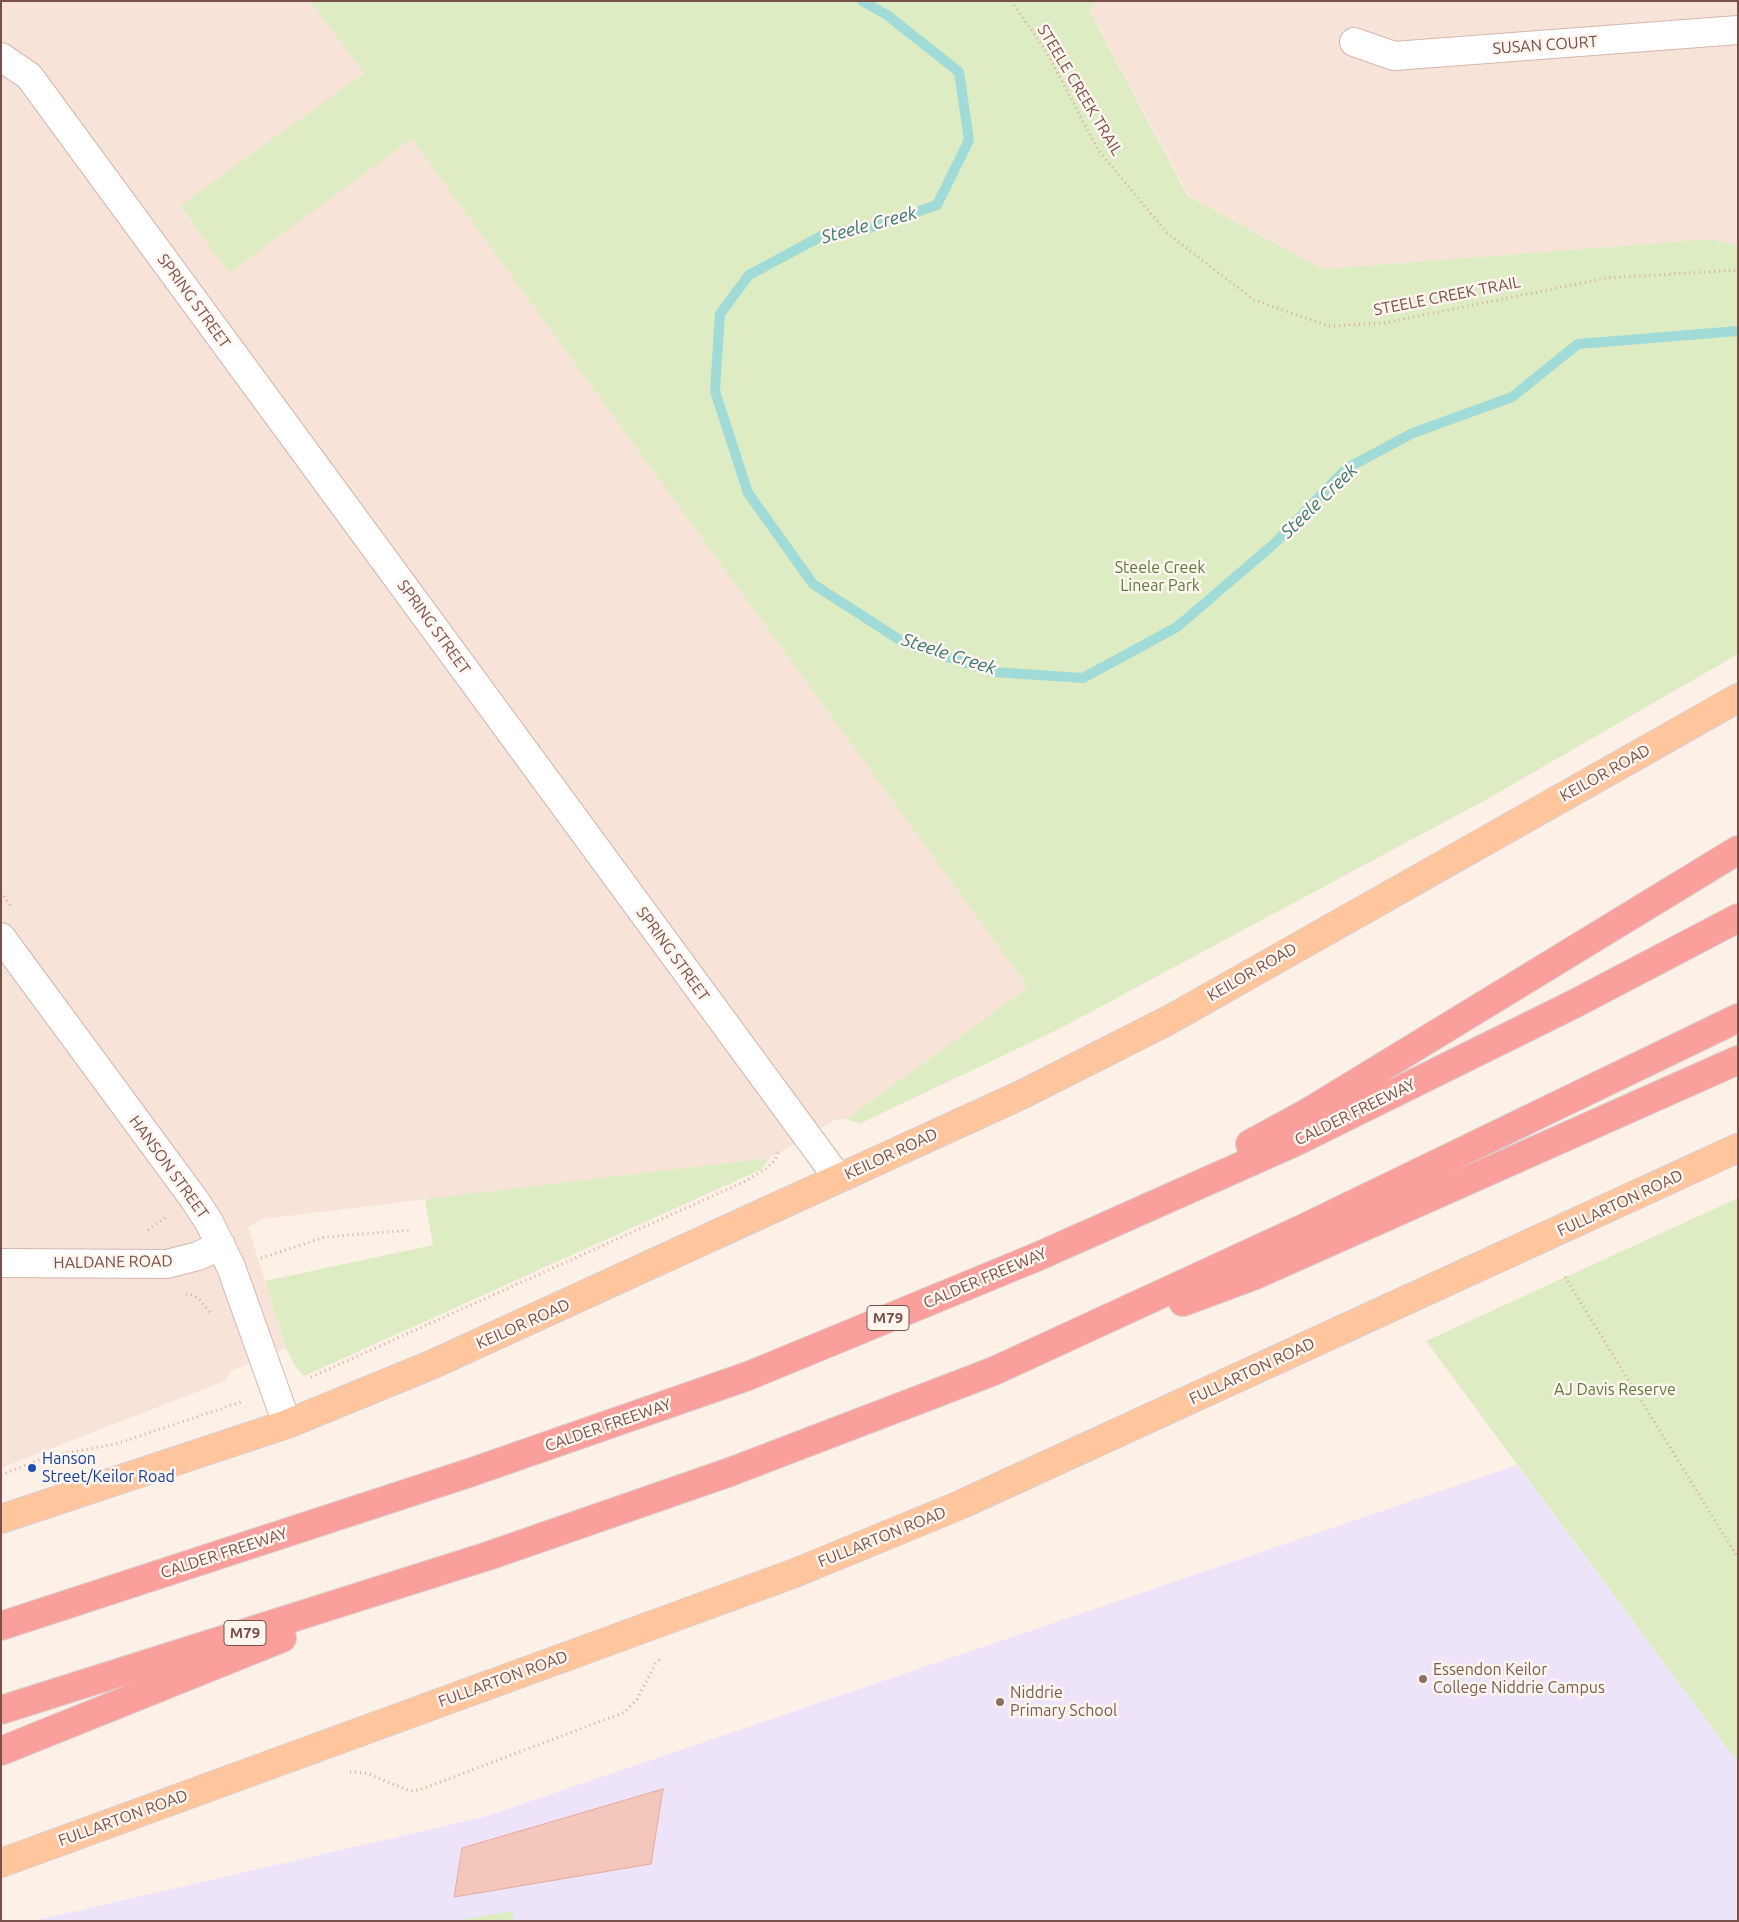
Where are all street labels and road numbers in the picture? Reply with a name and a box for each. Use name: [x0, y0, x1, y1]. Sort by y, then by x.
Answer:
street label: STEELE CREEK TRAIL: [1033, 21, 1127, 159]
street label: SUSAN COURT: [1492, 32, 1598, 58]
street label: SPRING STREET: [153, 250, 235, 352]
street label: STEELE CREEK TRAIL: [1372, 272, 1522, 320]
street label: SPRING STREET: [393, 576, 475, 678]
street label: KEILOR ROAD: [1556, 740, 1654, 806]
street label: SPRING STREET: [632, 903, 714, 1005]
street label: KEILOR ROAD: [1204, 939, 1300, 1005]
street label: CALDER FREEWAY: [1291, 1074, 1419, 1150]
street label: HANSON STREET: [125, 1112, 213, 1222]
street label: KEILOR ROAD: [841, 1124, 941, 1184]
street label: FULLARTON ROAD: [1554, 1165, 1686, 1241]
street label: CALDER FREEWAY: [920, 1243, 1050, 1313]
street label: HALDANE ROAD: [53, 1251, 173, 1273]
street label: KEILOR ROAD: [473, 1295, 573, 1353]
road number: M79: [867, 1306, 909, 1330]
street label: FULLARTON ROAD: [1186, 1333, 1318, 1409]
street label: CALDER FREEWAY: [542, 1394, 674, 1456]
street label: FULLARTON ROAD: [815, 1503, 949, 1571]
street label: CALDER FREEWAY: [158, 1523, 290, 1583]
road number: M79: [224, 1620, 266, 1646]
street label: FULLARTON ROAD: [436, 1647, 570, 1711]
street label: FULLARTON ROAD: [56, 1786, 190, 1850]

